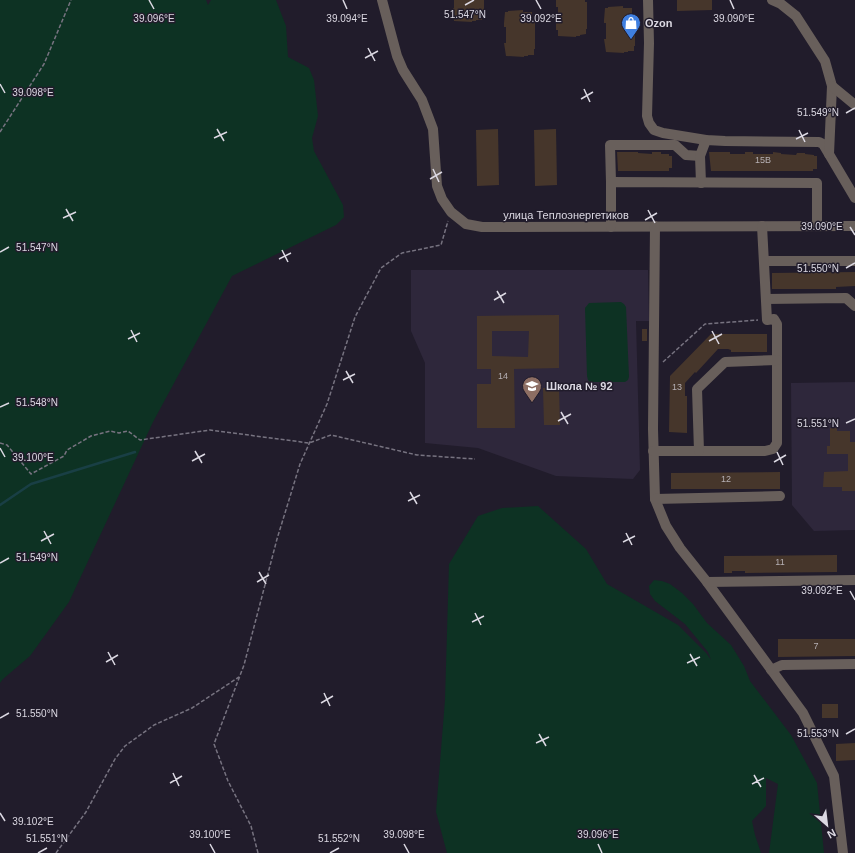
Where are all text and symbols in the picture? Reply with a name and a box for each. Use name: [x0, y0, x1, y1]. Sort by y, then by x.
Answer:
text: 51.547°N: [444, 9, 486, 20]
shop icon: Ozon: [620, 12, 642, 40]
text: 39.096°E: [133, 13, 175, 24]
text: 39.094°E: [326, 13, 368, 24]
text: 39.092°E: [520, 13, 562, 24]
text: 39.090°E: [713, 13, 755, 24]
place label: Ozon: [645, 17, 673, 29]
text: 39.098°E: [12, 87, 54, 98]
text: 51.549°N: [797, 107, 839, 118]
house number: 15В: [755, 155, 771, 165]
street label: улица Теплоэнергетиков: [503, 209, 629, 221]
text: 39.090°E: [801, 221, 843, 232]
text: 51.547°N: [16, 242, 58, 253]
text: 51.550°N: [797, 263, 839, 274]
house number: 14: [498, 371, 508, 381]
school or university icon: Школа № 92: [521, 375, 543, 403]
place label: Школа № 92: [546, 380, 613, 392]
house number: 13: [672, 382, 682, 392]
text: 51.548°N: [16, 397, 58, 408]
text: 51.551°N: [797, 418, 839, 429]
text: 39.100°E: [12, 452, 54, 463]
house number: 12: [721, 474, 731, 484]
text: 51.549°N: [16, 552, 58, 563]
house number: 11: [775, 557, 785, 567]
text: 39.092°E: [801, 585, 843, 596]
house number: 7: [813, 641, 819, 651]
text: 51.550°N: [16, 708, 58, 719]
text: 51.553°N: [797, 728, 839, 739]
north arrow: [807, 805, 847, 845]
text: 39.102°E: [12, 816, 54, 827]
text: N: [825, 827, 838, 841]
text: 39.100°E: [189, 829, 231, 840]
text: 39.098°E: [383, 829, 425, 840]
text: 39.096°E: [577, 829, 619, 840]
text: 51.551°N: [26, 833, 68, 844]
text: 51.552°N: [318, 833, 360, 844]

